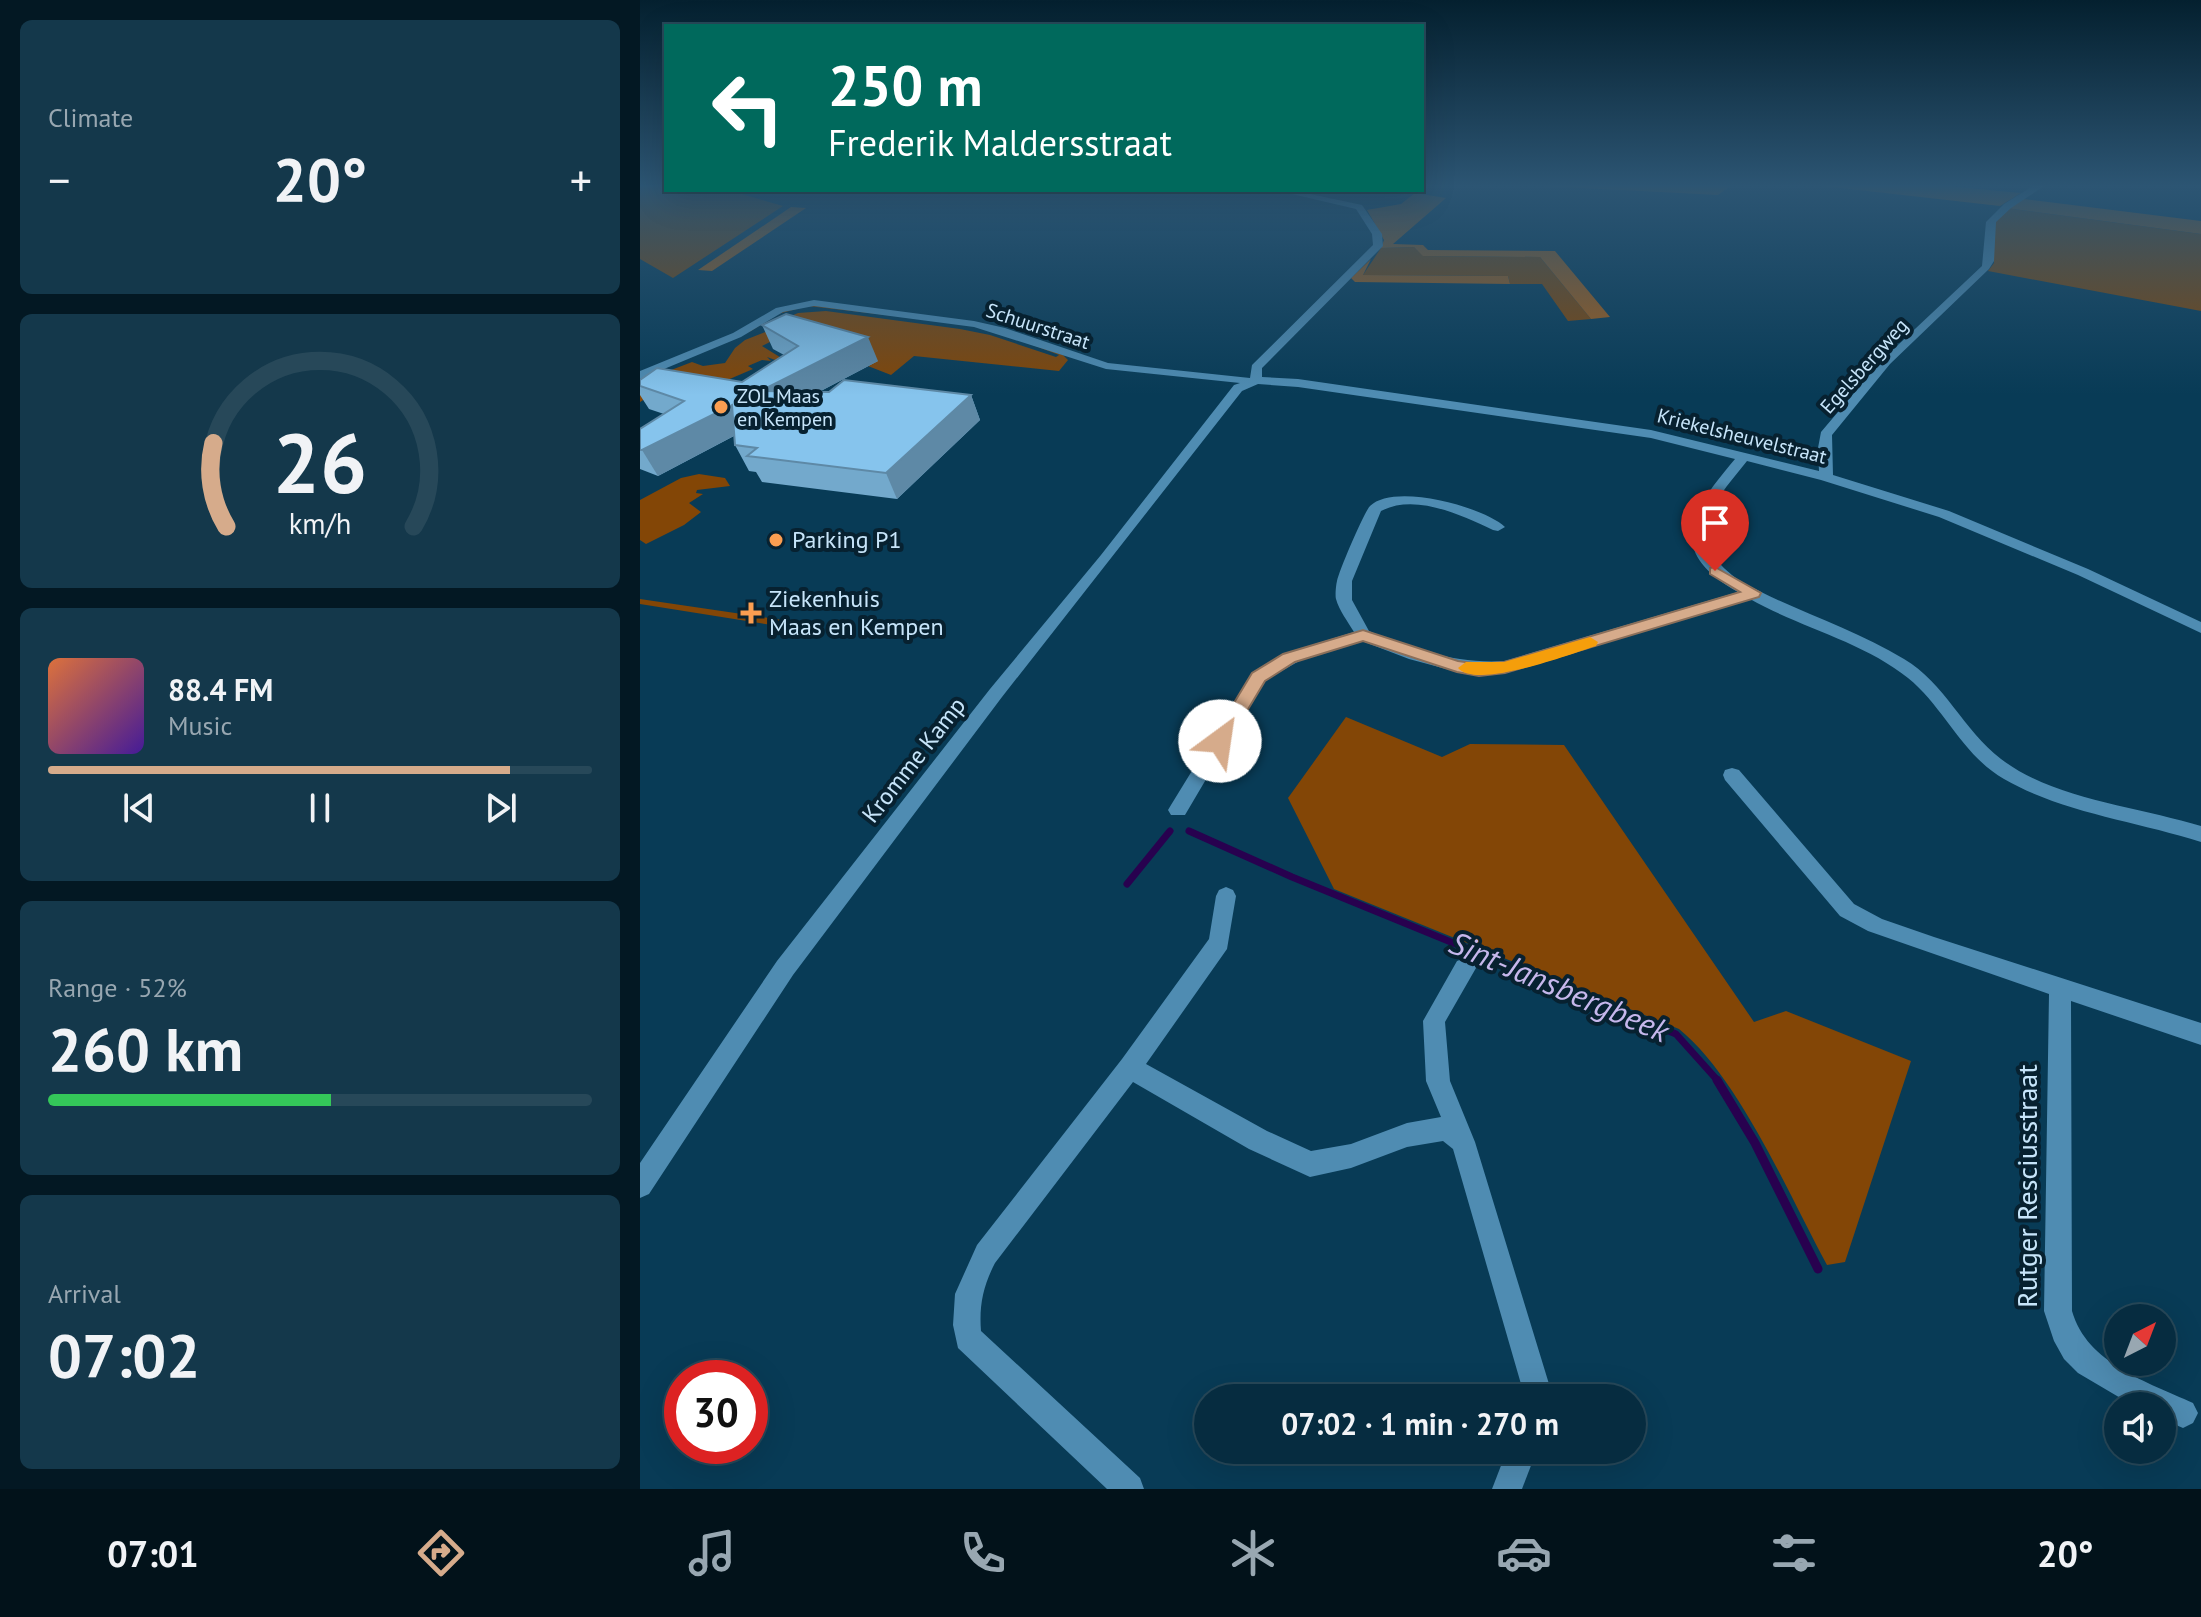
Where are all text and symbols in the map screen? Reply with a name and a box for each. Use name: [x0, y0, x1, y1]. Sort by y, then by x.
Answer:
text: 250 m: [828, 49, 983, 121]
icon: left: [696, 56, 800, 160]
text: Climate: [48, 101, 133, 134]
text: Frederik Maldersstraat: [828, 119, 1172, 166]
text: 20°: [273, 140, 367, 218]
text: −: [48, 151, 70, 208]
text: +: [570, 151, 592, 208]
street label: Schuurstraat: [983, 297, 1093, 355]
street label: Egelsbergweg: [1814, 313, 1914, 419]
place label: ZOL Maas en Kempen: [737, 383, 833, 432]
marker: ZOL Maas en Kempen: [712, 398, 730, 416]
street label: Kriekelsheuvelstraat: [1655, 402, 1830, 470]
text: 26: [273, 407, 367, 515]
pin: [1681, 489, 1749, 571]
icon: arrive: [1693, 501, 1737, 545]
text: km/h: [289, 505, 351, 542]
place label: Parking P1: [792, 524, 902, 555]
marker: Parking P1: [767, 531, 785, 549]
place label: Ziekenhuis Maas en Kempen: [769, 583, 944, 642]
marker: Ziekenhuis Maas en Kempen: [740, 602, 762, 624]
text: 88.4 FM: [168, 670, 273, 709]
street label: Kromme Kamp: [855, 691, 972, 829]
position arrow: [1178, 699, 1262, 783]
text: Music: [168, 709, 232, 742]
icon: previous: [117, 786, 161, 830]
icon: pause: [298, 786, 342, 830]
icon: next: [479, 786, 523, 830]
water label: Sint-Jansbergbeek: [1443, 921, 1677, 1052]
text: Range · 52%: [48, 971, 187, 1004]
text: 260 km: [48, 1010, 243, 1088]
street label: Rutger Resciusstraat: [2008, 1064, 2045, 1308]
text: Arrival: [48, 1277, 121, 1310]
north arrow: [2104, 1304, 2176, 1376]
map controls: [2104, 1304, 2176, 1464]
text: 07:02: [48, 1316, 200, 1394]
speed limit sign: 30: [664, 1360, 768, 1464]
button: sound: [2104, 1392, 2176, 1464]
text: 07:02 · 1 min · 270 m: [1281, 1404, 1559, 1443]
icon: directions: [413, 1525, 469, 1581]
icon: music: [684, 1525, 740, 1581]
icon: phone: [955, 1525, 1011, 1581]
icon: climate: [1225, 1525, 1281, 1581]
icon: car: [1496, 1525, 1552, 1581]
icon: filters: [1766, 1525, 1822, 1581]
text: 07:01: [107, 1530, 199, 1577]
text: 20°: [2037, 1530, 2094, 1577]

